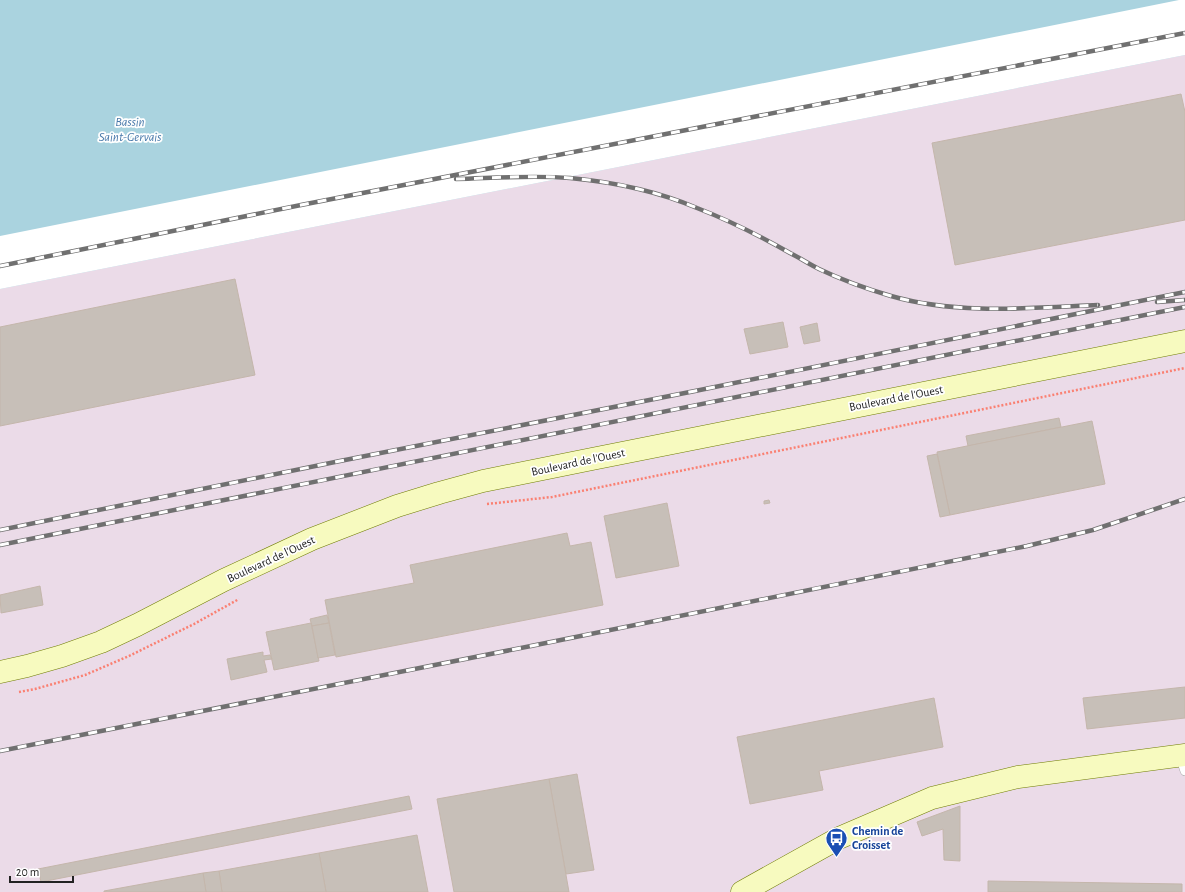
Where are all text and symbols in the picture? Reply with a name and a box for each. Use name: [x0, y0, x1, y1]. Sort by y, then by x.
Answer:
water label: Bassin Saint-Gervais: [99, 116, 161, 144]
street label: Boulevard de l'Ouest: [848, 383, 944, 413]
street label: Boulevard de l'Ouest: [530, 446, 626, 478]
street label: Boulevard de l'Ouest: [225, 533, 317, 585]
bus stop icon: Chemin de Croisset: [824, 825, 850, 858]
place label: Chemin de Croisset: [852, 825, 904, 851]
scale bar: [10, 858, 73, 884]
text: 20 m: [16, 866, 39, 878]

